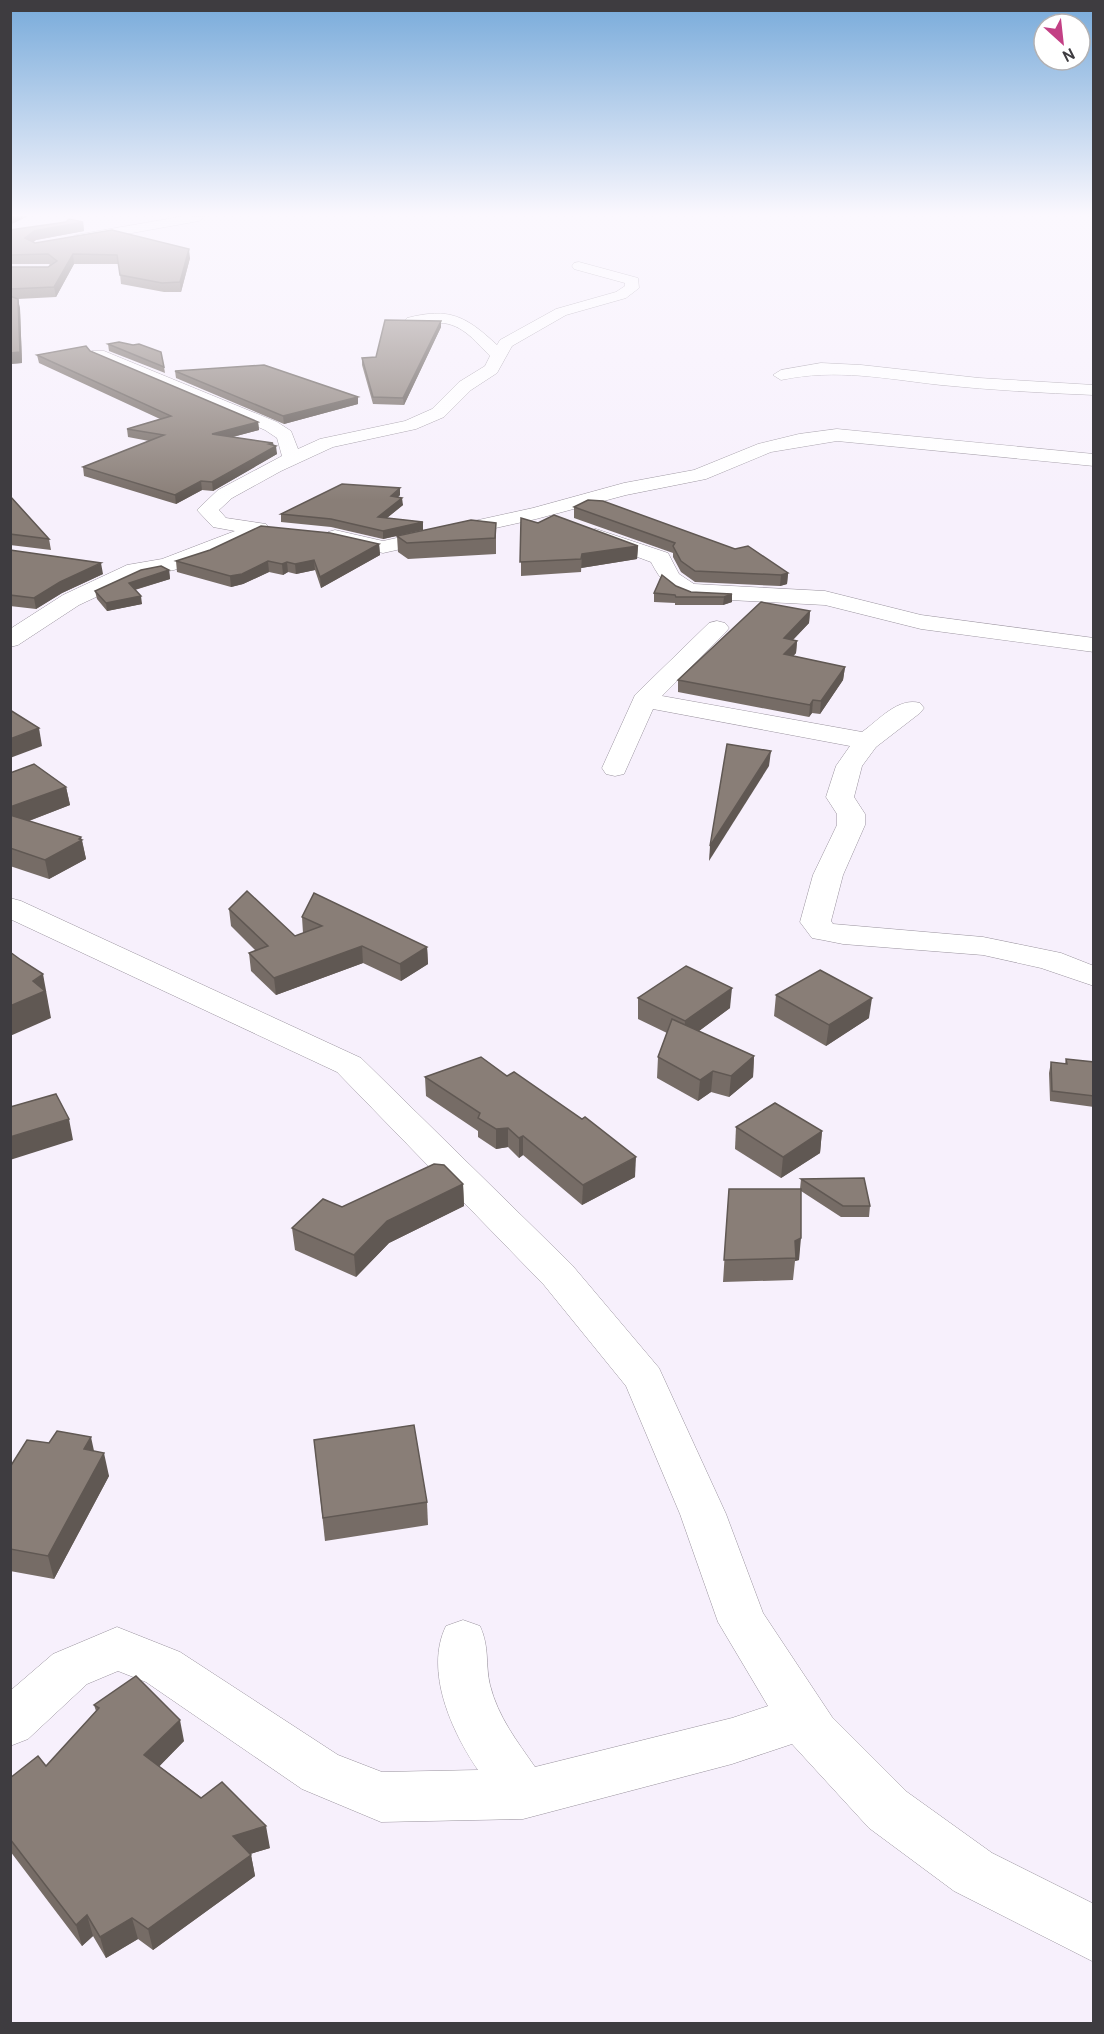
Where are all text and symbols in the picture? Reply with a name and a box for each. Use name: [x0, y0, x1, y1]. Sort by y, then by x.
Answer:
north arrow: [1032, 12, 1092, 72]
text: N: [1058, 42, 1078, 65]

